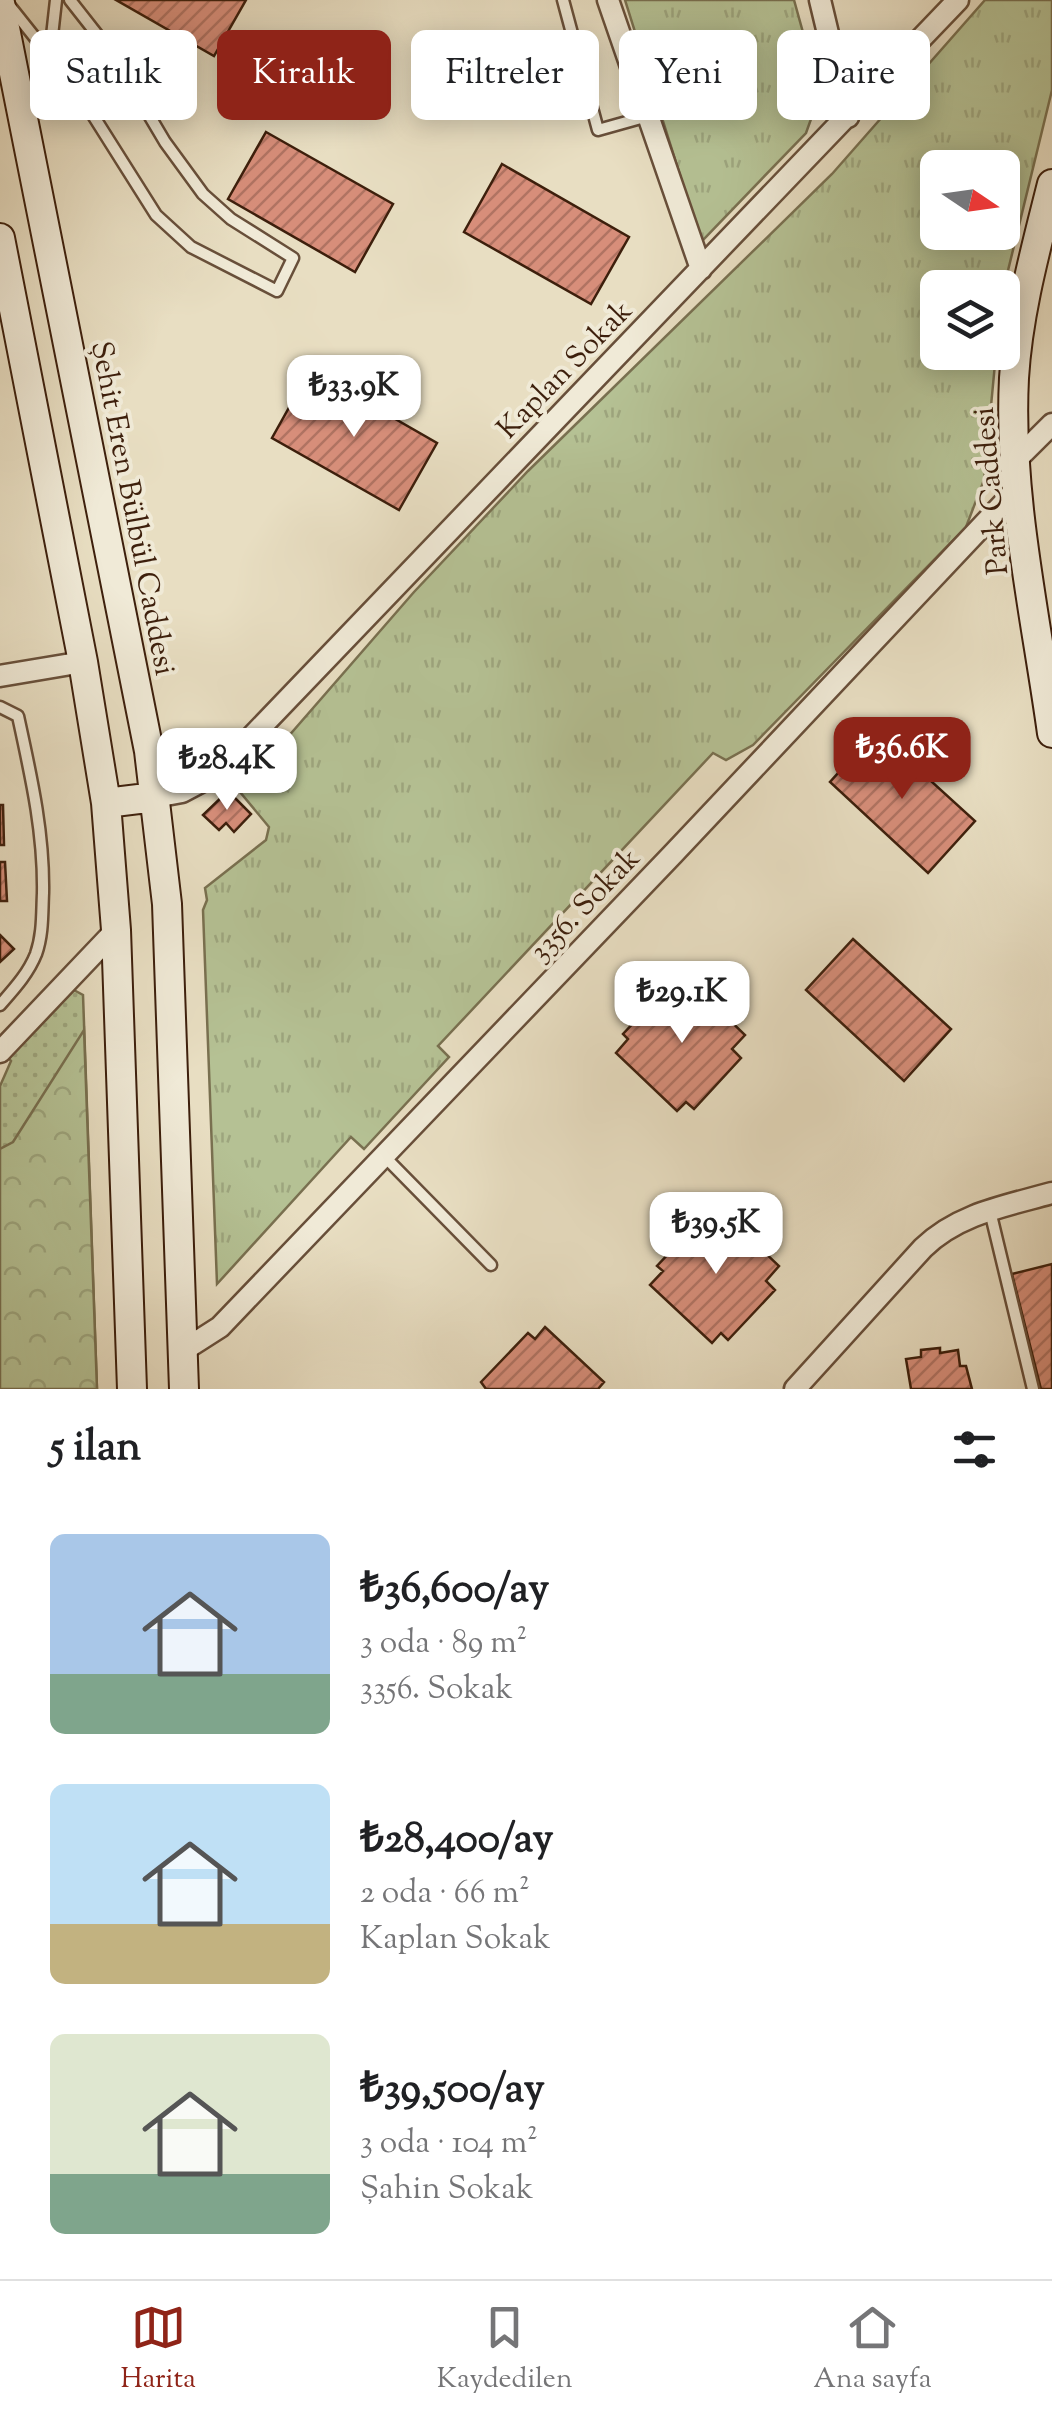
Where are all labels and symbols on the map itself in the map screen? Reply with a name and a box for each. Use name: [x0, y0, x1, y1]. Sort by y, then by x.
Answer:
north arrow: [920, 150, 1020, 250]
street label: Kaplan Sokak: [488, 292, 643, 450]
street label: Şehit Eren Bülbül Caddesi: [78, 338, 185, 679]
pin: ₺33.9K: [273, 355, 435, 440]
street label: Park Caddesi: [964, 405, 1021, 577]
pin: ₺36.6K: [821, 717, 983, 802]
pin: ₺28.4K: [146, 728, 308, 813]
street label: 3356. Sokak: [521, 839, 651, 972]
pin: ₺29.1K: [601, 961, 763, 1046]
pin: ₺39.5K: [635, 1192, 797, 1277]

